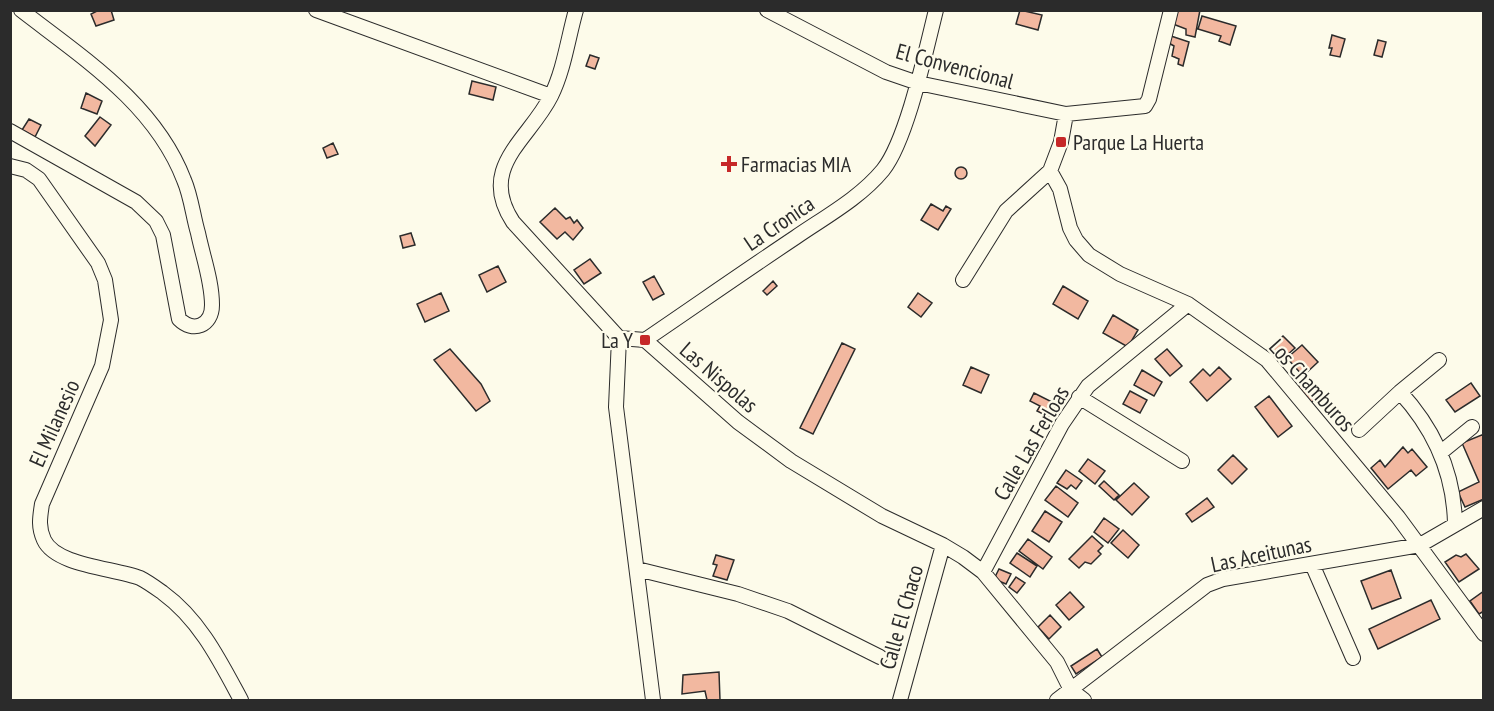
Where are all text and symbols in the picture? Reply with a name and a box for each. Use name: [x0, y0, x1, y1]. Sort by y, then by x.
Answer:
street label: El Convencional: [893, 37, 1018, 95]
place label: Parque La Huerta: [1073, 128, 1204, 156]
marker: Parque La Huerta: [1054, 135, 1068, 149]
place label: Farmacias MIA: [741, 150, 852, 178]
marker: Farmacias MIA: [722, 157, 736, 171]
street label: La Cronica: [739, 189, 819, 257]
place label: La Y: [601, 326, 633, 354]
marker: La Y: [638, 333, 652, 347]
street label: Los Chamburos: [1263, 333, 1361, 437]
street label: Las Nispolas: [674, 336, 764, 418]
street label: El Milanesio: [22, 375, 86, 471]
street label: Calle Las Ferloas: [987, 381, 1075, 505]
street label: Las Aceitunas: [1208, 530, 1314, 578]
street label: Calle El Chaco: [873, 562, 929, 672]

